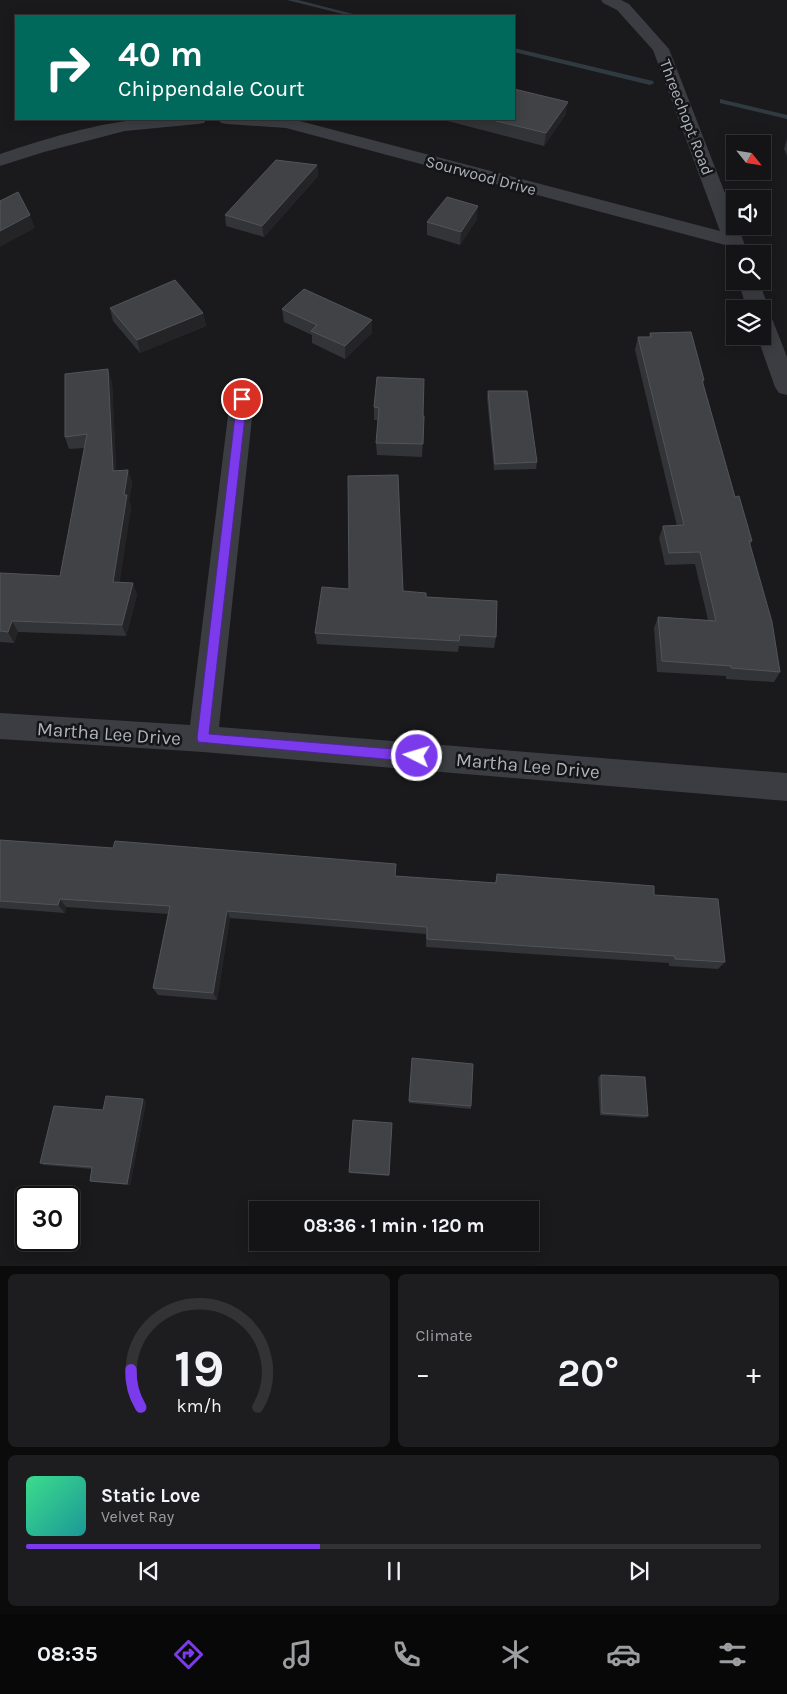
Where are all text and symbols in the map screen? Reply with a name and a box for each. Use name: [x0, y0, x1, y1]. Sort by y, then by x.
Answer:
text: 40 m: [118, 34, 203, 75]
icon: right: [35, 35, 100, 100]
street label: Threechopt Road: [656, 57, 717, 178]
text: Chippendale Court: [118, 76, 305, 102]
north arrow: [726, 135, 771, 180]
map controls: [726, 135, 771, 345]
street label: Sourwood Drive: [424, 152, 538, 199]
button: sound: [726, 190, 771, 235]
button: search: [726, 245, 771, 290]
button: layers: [726, 300, 771, 345]
pin: [221, 378, 263, 420]
icon: arrive: [228, 385, 256, 413]
street label: Martha Lee Drive: [36, 718, 182, 750]
position arrow: [390, 729, 442, 781]
street label: Martha Lee Drive: [455, 749, 601, 783]
speed limit sign: 30: [15, 1186, 80, 1251]
text: 08:36 · 1 min · 120 m: [304, 1215, 484, 1237]
text: Climate: [416, 1326, 473, 1345]
text: 19: [174, 1338, 224, 1399]
text: 20°: [557, 1351, 619, 1396]
text: −: [416, 1357, 430, 1390]
text: +: [746, 1357, 761, 1390]
text: km/h: [176, 1396, 221, 1417]
text: Static Love: [101, 1485, 200, 1507]
text: Velvet Ray: [101, 1507, 174, 1526]
icon: previous: [135, 1557, 163, 1585]
icon: pause: [380, 1557, 408, 1585]
icon: next: [625, 1557, 653, 1585]
icon: directions: [171, 1637, 206, 1672]
icon: music: [280, 1637, 315, 1672]
icon: phone: [389, 1637, 424, 1672]
icon: climate: [498, 1637, 533, 1672]
icon: car: [606, 1637, 641, 1672]
icon: filters: [715, 1637, 750, 1672]
text: 08:35: [37, 1641, 97, 1667]

